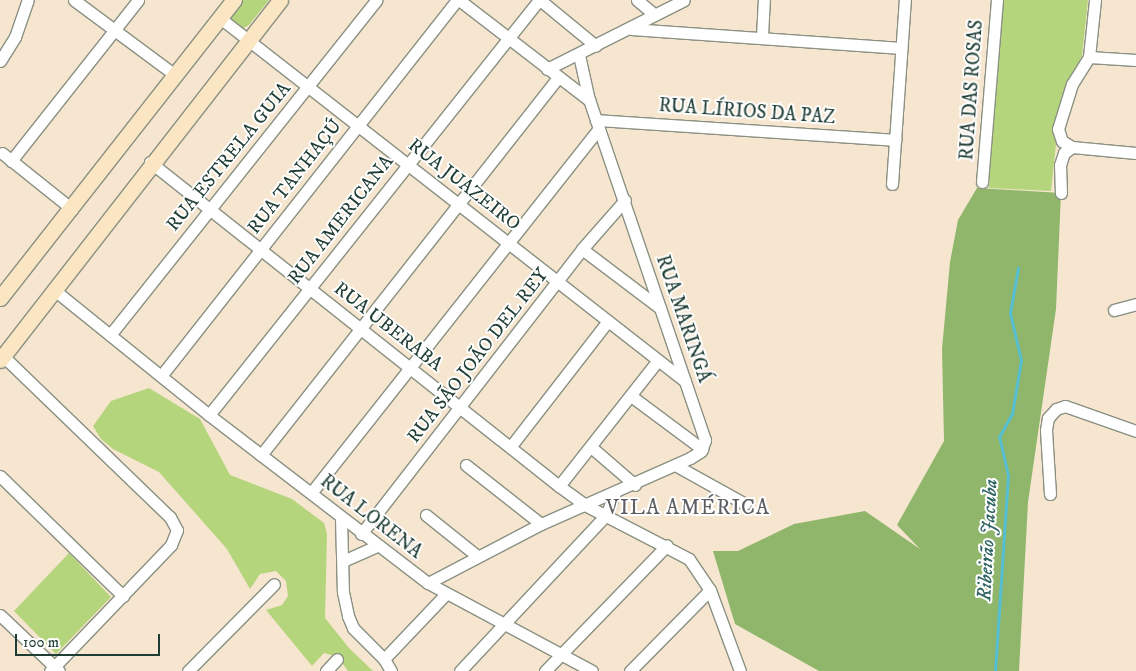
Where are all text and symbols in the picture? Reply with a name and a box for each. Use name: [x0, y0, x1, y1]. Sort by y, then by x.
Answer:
street label: RUA DAS ROSAS: [956, 19, 988, 161]
street label: RUA ESTRELA GUIA: [162, 78, 296, 236]
street label: RUA LÍRIOS DA PAZ: [658, 94, 836, 130]
street label: RUA TANHAÇÚ: [243, 115, 347, 239]
street label: RUA JUAZEIRO: [403, 134, 525, 236]
street label: RUA AMERICANA: [283, 151, 399, 289]
street label: RUA MARINGÁ: [651, 252, 715, 386]
street label: RUA SÃO JOÃO DEL REY: [403, 264, 553, 448]
street label: RUA UBERABA: [329, 277, 447, 377]
street label: RUA LORENA: [316, 470, 426, 564]
water label: Ribeirão Jacuba: [973, 478, 1003, 602]
district label: VILA AMÉRICA: [604, 495, 772, 521]
scale bar: [18, 624, 162, 656]
text: 100 m: [23, 633, 59, 652]

